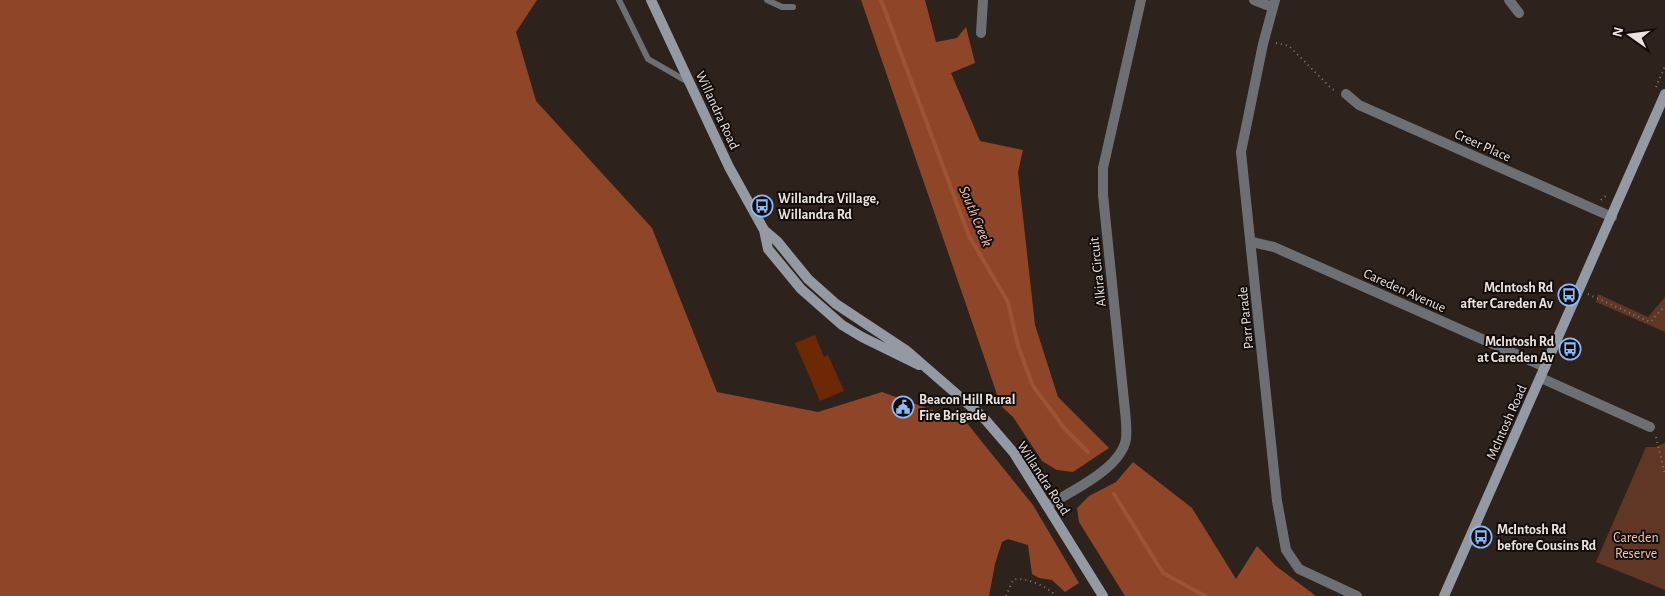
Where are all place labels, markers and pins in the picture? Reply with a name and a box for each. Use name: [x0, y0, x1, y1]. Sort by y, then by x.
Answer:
place label: Willandra Village, Willandra Rd: [778, 192, 879, 222]
bus stop icon: Willandra Village, Willandra Rd: [750, 194, 774, 218]
place label: McIntosh Rd after Careden Av: [1460, 281, 1554, 311]
bus stop icon: McIntosh Rd after Careden Av: [1557, 283, 1581, 307]
place label: McIntosh Rd at Careden Av: [1477, 335, 1555, 365]
bus stop icon: McIntosh Rd at Careden Av: [1558, 337, 1582, 361]
place label: Beacon Hill Rural Fire Brigade: [919, 393, 1015, 423]
public building icon: Beacon Hill Rural Fire Brigade: [891, 395, 915, 419]
place label: McIntosh Rd before Cousins Rd: [1497, 523, 1597, 553]
bus stop icon: McIntosh Rd before Cousins Rd: [1469, 525, 1493, 549]

